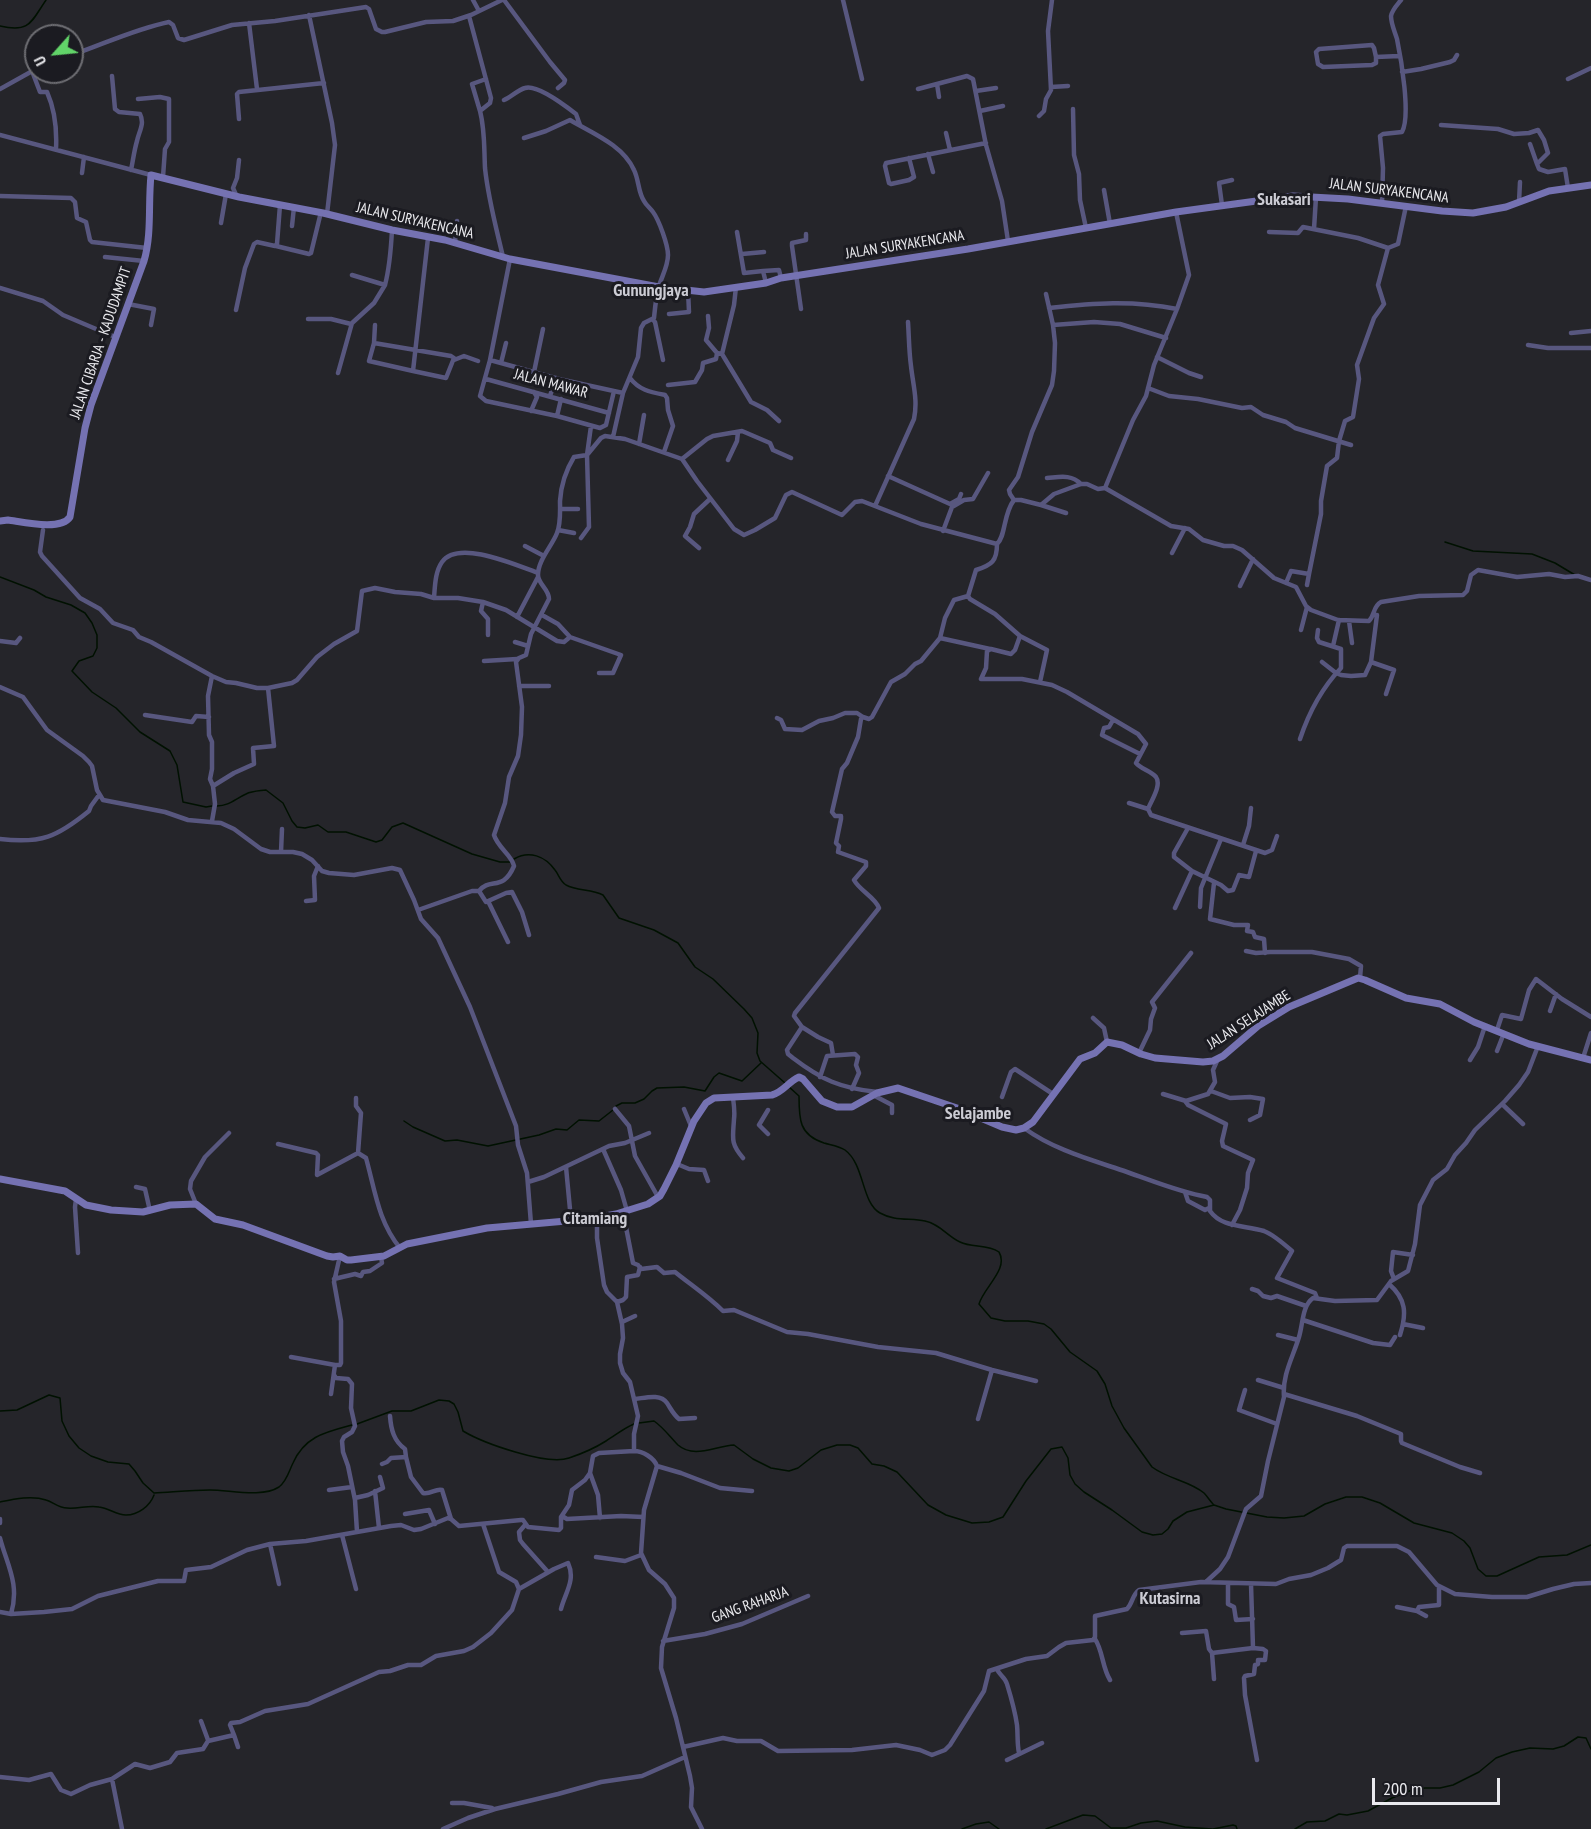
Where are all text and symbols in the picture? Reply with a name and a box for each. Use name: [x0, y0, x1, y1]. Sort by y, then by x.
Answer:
north arrow: [24, 24, 84, 84]
text: U: [29, 53, 51, 69]
street label: JALAN SURYAKENCANA: [1328, 175, 1450, 207]
district label: Sukasari: [1257, 189, 1311, 211]
street label: JALAN SURYAKENCANA: [355, 199, 475, 243]
street label: JALAN SURYAKENCANA: [844, 227, 966, 263]
street label: JALAN CIBARJA - KADUDAMPIT: [67, 265, 135, 421]
district label: Gunungjaya: [613, 280, 689, 302]
street label: JALAN MAWAR: [512, 366, 590, 402]
street label: JALAN SELAJAMBE: [1204, 986, 1294, 1054]
district label: Selajambe: [945, 1103, 1011, 1125]
district label: Citamiang: [563, 1208, 627, 1230]
street label: GANG RAHARJA: [709, 1583, 791, 1627]
district label: Kutasirna: [1140, 1588, 1200, 1610]
scale bar: [1375, 1766, 1502, 1804]
text: 200 m: [1383, 1777, 1423, 1800]

